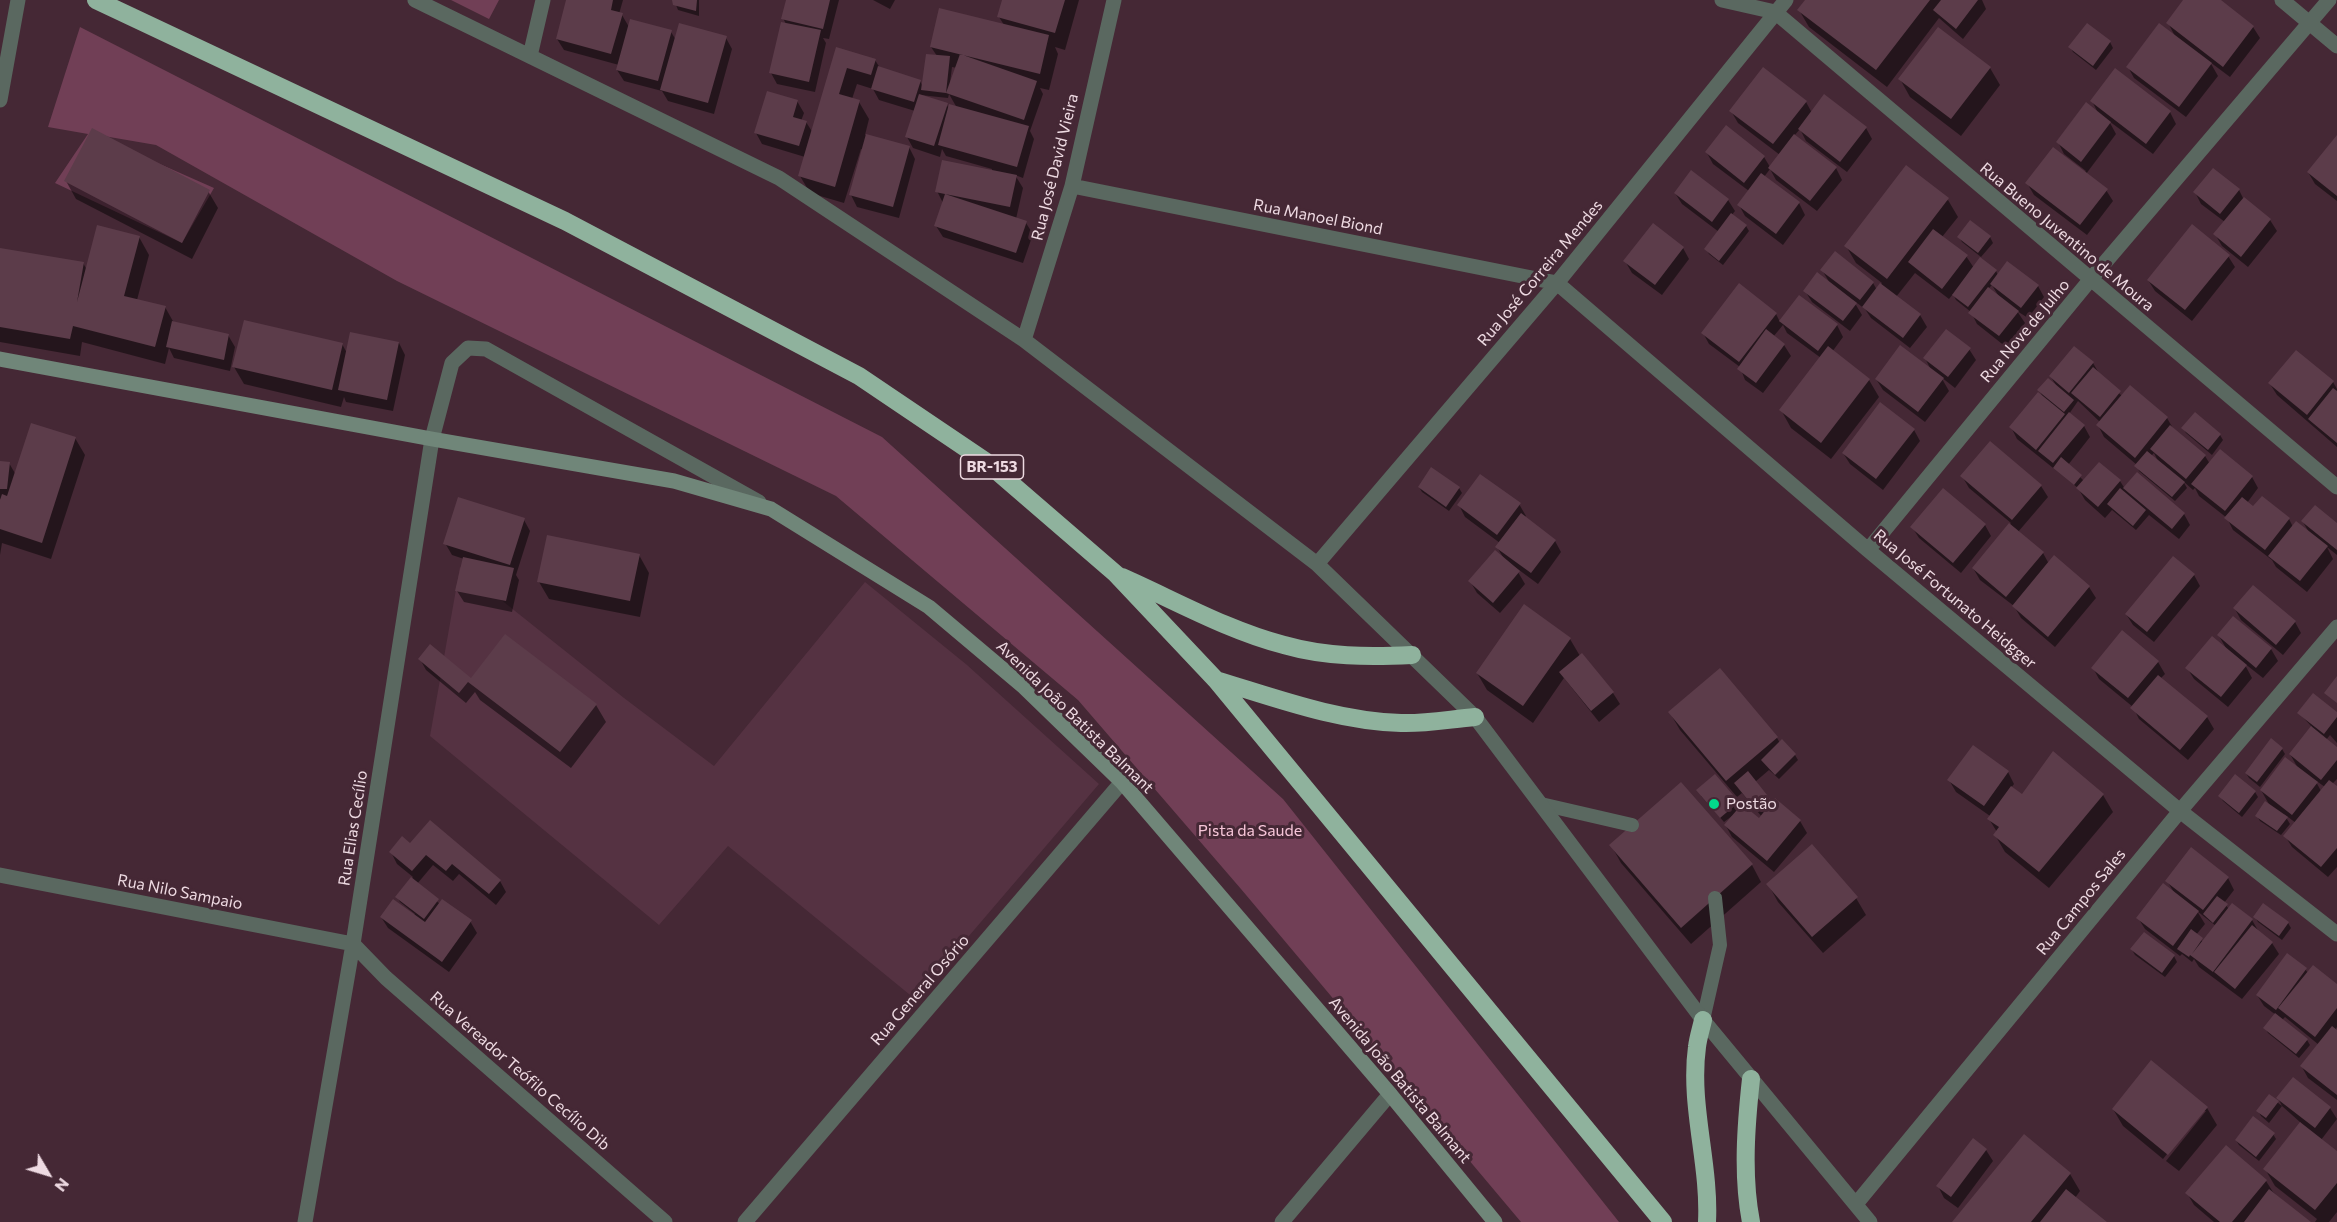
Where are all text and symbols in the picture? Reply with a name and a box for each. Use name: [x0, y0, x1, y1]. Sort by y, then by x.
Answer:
street label: Rua José David Vieira: [1027, 92, 1083, 242]
street label: Rua Bueno Juventino de Moura: [1976, 159, 2158, 315]
street label: Rua Manoel Biond: [1252, 195, 1384, 239]
street label: Rua José Correira Mendes: [1473, 196, 1607, 350]
street label: Rua Nove de Julho: [1976, 275, 2074, 387]
road number: BR-153: [960, 455, 1024, 479]
street label: Rua José Fortunato Heidgger: [1870, 525, 2040, 673]
street label: Avenida João Batista Balmant: [992, 637, 1158, 797]
street label: Rua Elias Cecílio: [334, 769, 372, 887]
place label: Postão: [1726, 794, 1777, 814]
marker: Postão: [1707, 797, 1721, 811]
park label: Pista da Saude: [1198, 821, 1302, 841]
street label: Rua Campos Sales: [2032, 845, 2130, 959]
street label: Rua Nilo Sampaio: [116, 870, 244, 914]
street label: Rua General Osório: [867, 931, 973, 1049]
street label: Rua Vereador Teófilo Cecílio Dib: [426, 988, 614, 1154]
street label: Avenida João Batista Balmant: [1325, 993, 1475, 1167]
north arrow: [18, 1144, 78, 1204]
text: N: [51, 1175, 74, 1196]

